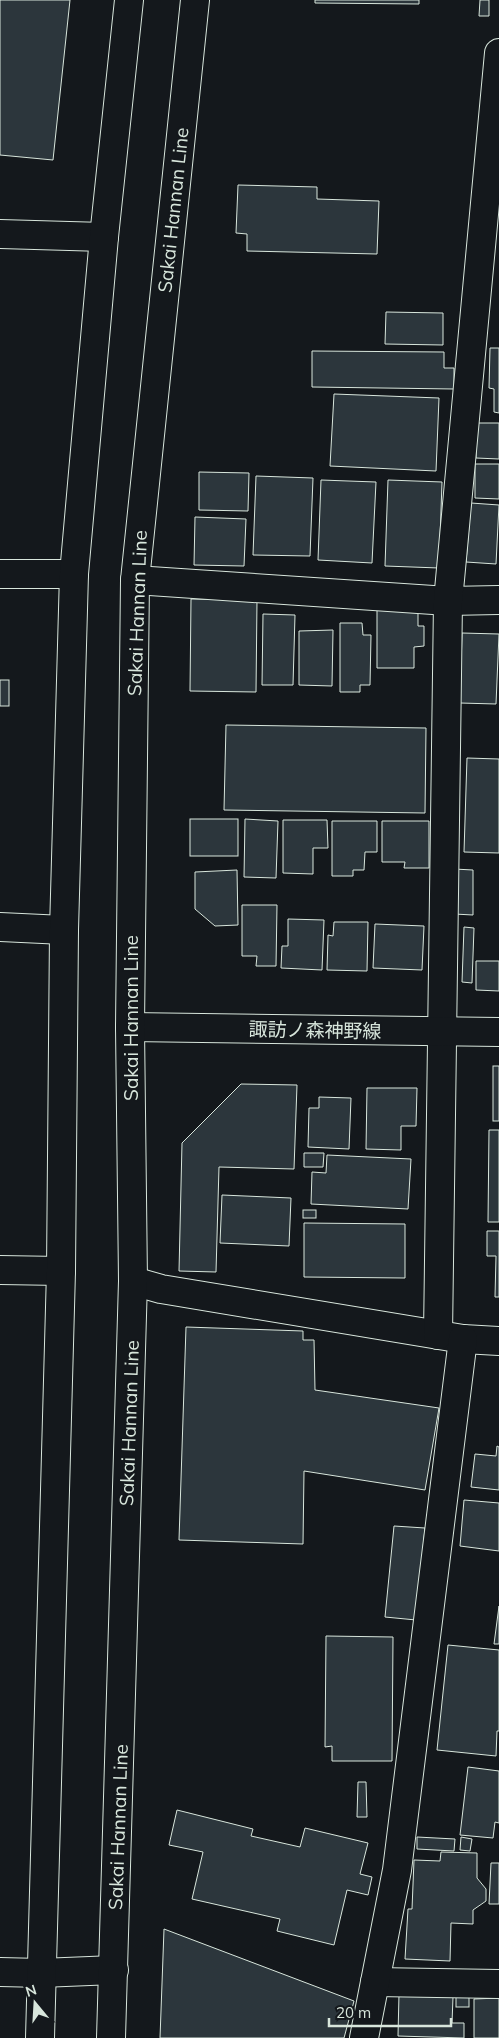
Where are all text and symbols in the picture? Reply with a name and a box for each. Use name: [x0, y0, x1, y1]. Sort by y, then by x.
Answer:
street label: Sakai Hannan Line: [152, 126, 194, 294]
street label: Sakai Hannan Line: [122, 530, 152, 696]
street label: Sakai Hannan Line: [119, 935, 143, 1101]
street label: 諏訪ノ森神野線: [248, 1017, 382, 1043]
street label: Sakai Hannan Line: [114, 1340, 144, 1506]
street label: Sakai Hannan Line: [103, 1744, 133, 1910]
north arrow: [10, 1978, 60, 2028]
text: N: [23, 1980, 39, 2001]
scale bar: [329, 1996, 452, 2028]
text: 20 m: [336, 2003, 371, 2022]

